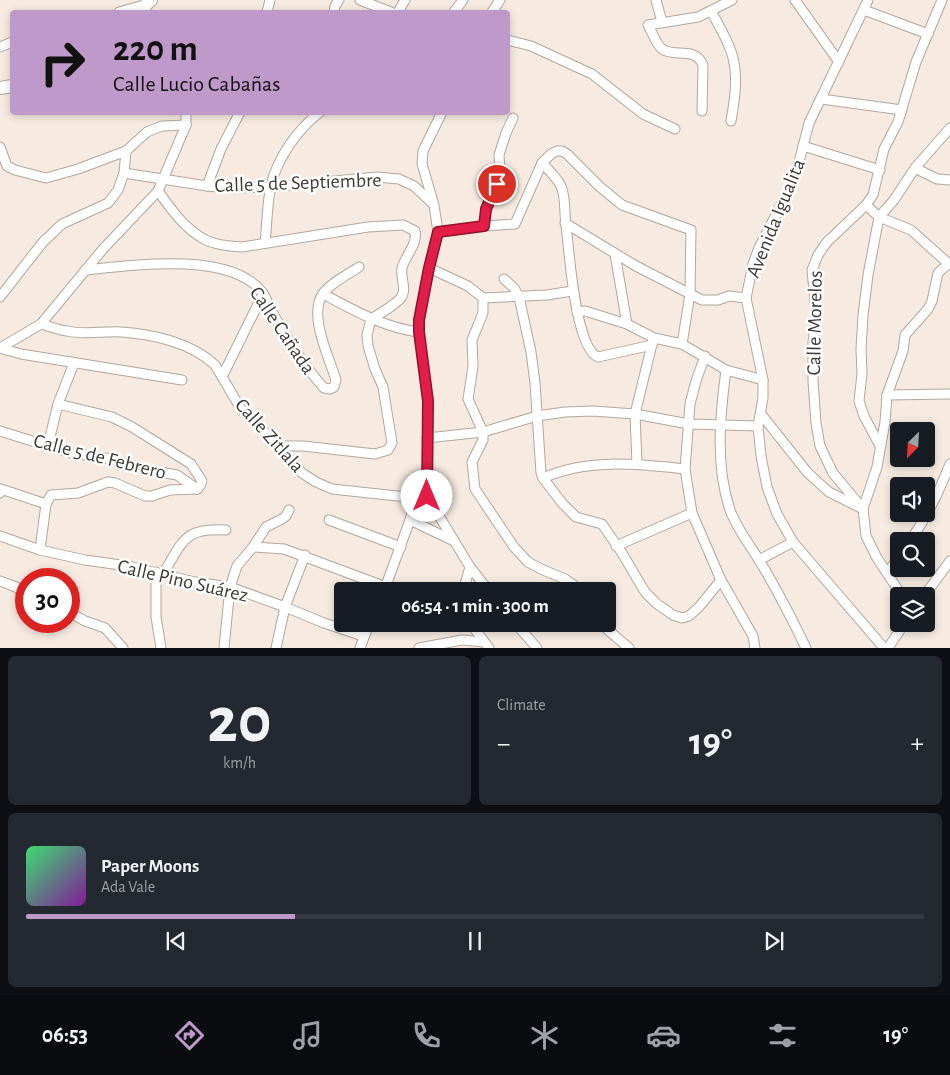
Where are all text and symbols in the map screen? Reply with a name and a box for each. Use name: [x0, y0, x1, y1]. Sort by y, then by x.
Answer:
icon: right: [30, 30, 95, 95]
text: 220 m: [113, 32, 198, 67]
text: Calle Lucio Cabañas: [113, 73, 280, 95]
street label: Avenida Igualita: [743, 156, 809, 281]
pin: [476, 163, 518, 205]
street label: Calle 5 de Septiembre: [214, 170, 382, 196]
icon: arrive: [483, 170, 511, 198]
street label: Calle Morelos: [804, 270, 826, 376]
street label: Calle Cañada: [246, 283, 319, 378]
street label: Calle Zitlala: [231, 395, 308, 477]
north arrow: [890, 422, 935, 468]
map controls: [890, 422, 935, 632]
street label: Calle 5 de Febrero: [31, 431, 168, 483]
position arrow: [400, 469, 452, 521]
button: sound: [890, 477, 935, 522]
button: search: [890, 532, 935, 577]
street label: Calle Pino Suárez: [116, 556, 250, 606]
speed limit sign: 30: [15, 568, 80, 633]
button: layers: [890, 587, 935, 632]
text: 06:54 · 1 min · 300 m: [401, 597, 549, 616]
text: 20: [207, 689, 272, 754]
text: Climate: [497, 697, 546, 713]
text: 19°: [689, 724, 732, 762]
text: −: [497, 730, 510, 758]
text: +: [911, 730, 924, 758]
text: km/h: [223, 755, 256, 771]
text: Paper Moons: [101, 857, 199, 876]
text: Ada Vale: [101, 879, 155, 895]
icon: previous: [162, 927, 190, 955]
icon: pause: [461, 927, 489, 955]
icon: next: [760, 927, 788, 955]
icon: directions: [172, 1018, 207, 1053]
icon: music: [290, 1018, 325, 1053]
icon: phone: [409, 1018, 444, 1053]
icon: climate: [527, 1018, 562, 1053]
icon: car: [646, 1018, 681, 1053]
icon: filters: [765, 1018, 800, 1053]
text: 06:53: [42, 1024, 88, 1046]
text: 19°: [883, 1024, 908, 1046]

